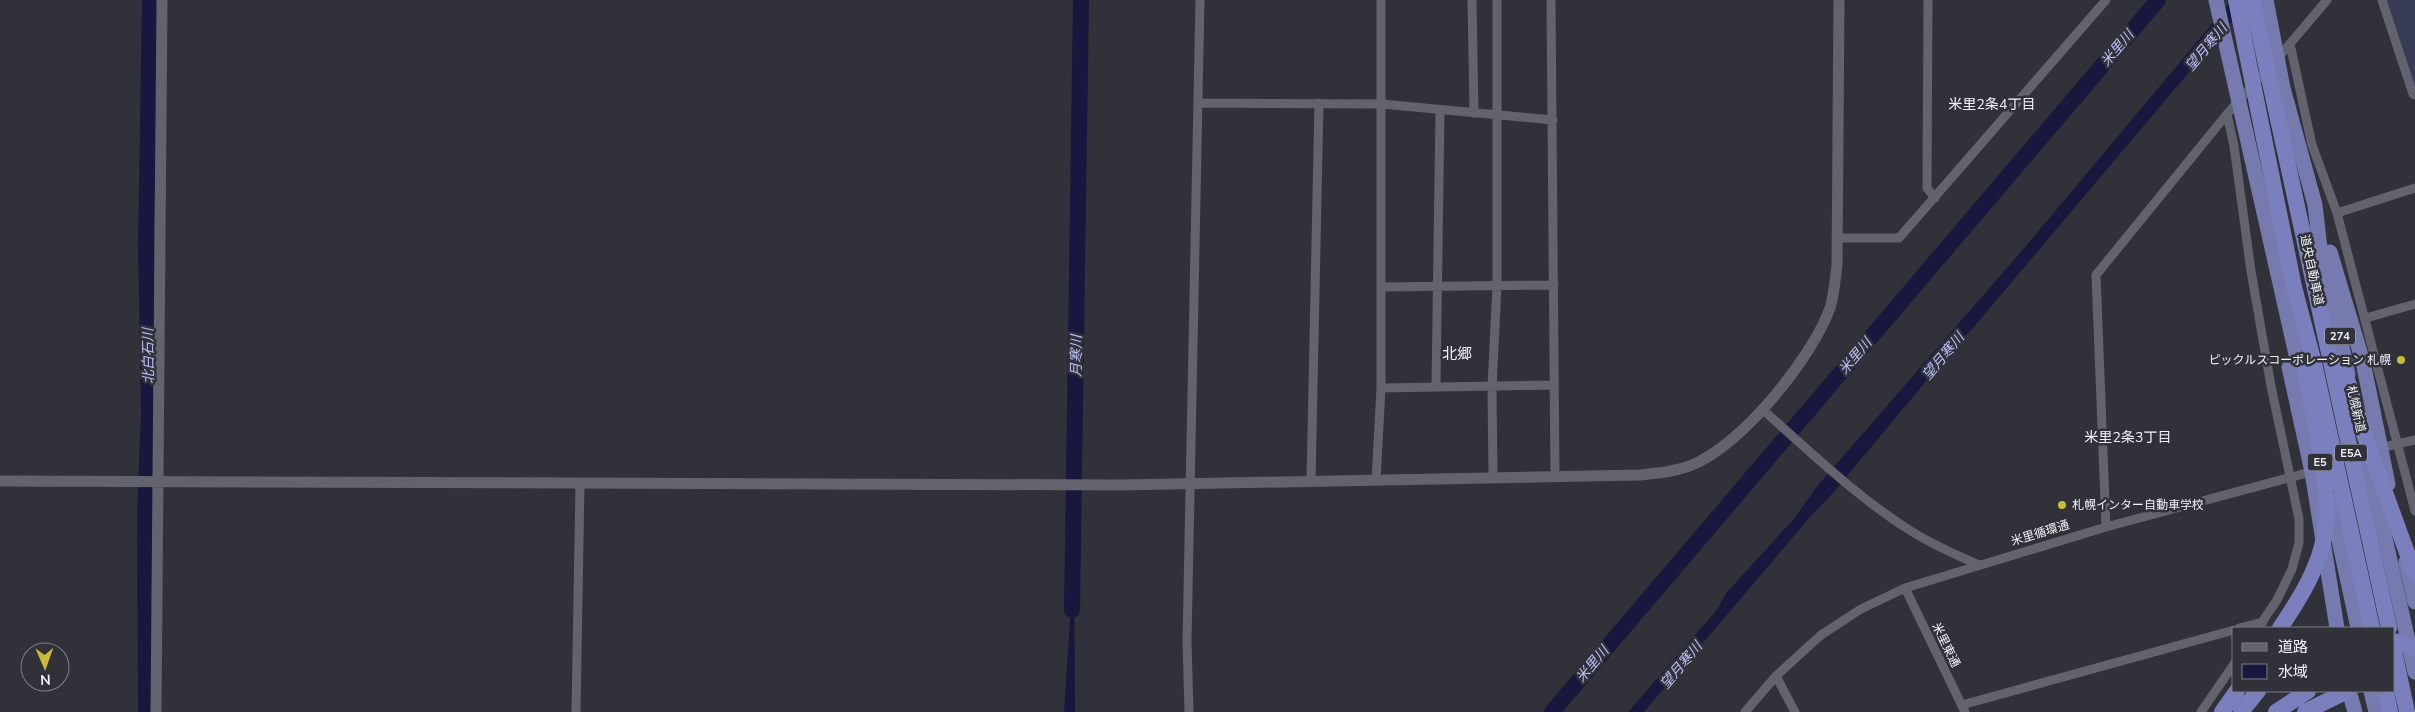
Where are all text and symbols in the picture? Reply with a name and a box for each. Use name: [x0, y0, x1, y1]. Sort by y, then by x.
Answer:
water label: 望月寒川: [2181, 18, 2233, 75]
water label: 米里川: [2097, 25, 2139, 71]
district label: 米里2条4丁目: [1949, 95, 2035, 114]
street label: 道央自動車道: [2297, 233, 2327, 307]
water label: 北白石川: [138, 326, 158, 384]
water label: 望月寒川: [1918, 327, 1970, 384]
road number: 274: [2325, 328, 2355, 344]
water label: 月寒川: [1067, 333, 1086, 377]
water label: 米里川: [1835, 333, 1877, 379]
district label: 北郷: [1442, 344, 1472, 364]
place label: ピックルスコーポレーション 札幌: [2209, 352, 2391, 368]
marker: ピックルスコーポレーション 札幌: [2395, 354, 2407, 366]
street label: 札幌新道: [2343, 384, 2369, 434]
district label: 米里2条3丁目: [2085, 428, 2171, 447]
road number: E5A: [2335, 444, 2367, 462]
road number: E5: [2308, 454, 2332, 471]
place label: 札幌インター自動車学校: [2072, 497, 2204, 513]
marker: 札幌インター自動車学校: [2056, 499, 2068, 511]
street label: 米里循環通: [2009, 517, 2071, 549]
street label: 米里東通: [1928, 620, 1964, 670]
legend: [2232, 627, 2395, 692]
water label: 望月寒川: [1656, 636, 1708, 693]
text: 道路: [2278, 637, 2308, 657]
water label: 米里川: [1572, 641, 1614, 687]
north arrow: [20, 642, 70, 692]
text: 水域: [2278, 662, 2308, 682]
text: N: [40, 670, 51, 689]

